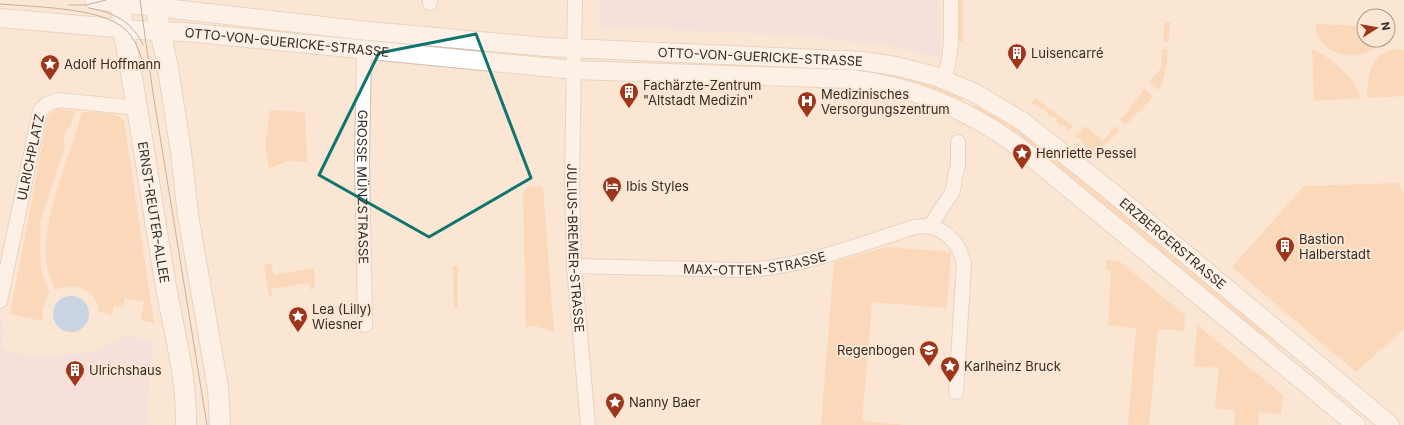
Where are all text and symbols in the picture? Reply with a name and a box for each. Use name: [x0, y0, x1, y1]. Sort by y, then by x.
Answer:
north arrow: [1356, 8, 1396, 48]
text: N: [1378, 21, 1393, 32]
street label: OTTO-VON-GUERICKE-STRASSE: [184, 24, 390, 60]
building icon: Luisencarré: [1006, 42, 1028, 70]
street label: OTTO-VON-GUERICKE-STRASSE: [657, 44, 863, 69]
place label: Luisencarré: [1031, 45, 1104, 61]
place icon: Adolf Hoffmann: [39, 53, 61, 81]
place label: Adolf Hoffmann: [64, 56, 161, 72]
place label: Fachärzte-Zentrum "Altstadt Medizin": [643, 77, 762, 108]
building icon: Fachärzte-Zentrum "Altstadt Medizin": [618, 81, 640, 109]
place label: Medizinisches Versorgungszentrum: [821, 86, 950, 117]
hospital icon: Medizinisches Versorgungszentrum: [796, 90, 818, 118]
street label: GROSSE MÜNZSTRASSE: [354, 110, 372, 264]
street label: ULRICHPLATZ: [13, 112, 47, 202]
street label: ERNST-REUTER-ALLEE: [135, 140, 173, 284]
place icon: Henriette Pessel: [1011, 142, 1033, 170]
place label: Henriette Pessel: [1036, 145, 1136, 161]
street label: JULIUS-BREMER-STRASSE: [564, 163, 588, 333]
hotel icon: Ibis Styles: [601, 175, 623, 203]
place label: Ibis Styles: [626, 178, 689, 194]
street label: ERZBERGERSTRASSE: [1117, 194, 1229, 292]
place label: Bastion Halberstadt: [1299, 231, 1370, 262]
building icon: Bastion Halberstadt: [1274, 235, 1296, 263]
street label: MAX-OTTEN-STRASSE: [683, 248, 828, 278]
place label: Lea (Lilly) Wiesner: [312, 301, 372, 332]
place icon: Lea (Lilly) Wiesner: [287, 305, 309, 333]
school or university icon: Regenbogen: [918, 339, 940, 367]
place label: Regenbogen: [837, 342, 915, 358]
place icon: Karlheinz Bruck: [939, 355, 961, 383]
place label: Karlheinz Bruck: [964, 358, 1061, 374]
building icon: Ulrichshaus: [64, 359, 86, 387]
place label: Ulrichshaus: [89, 362, 162, 378]
place icon: Nanny Baer: [604, 391, 626, 419]
place label: Nanny Baer: [629, 394, 701, 410]

